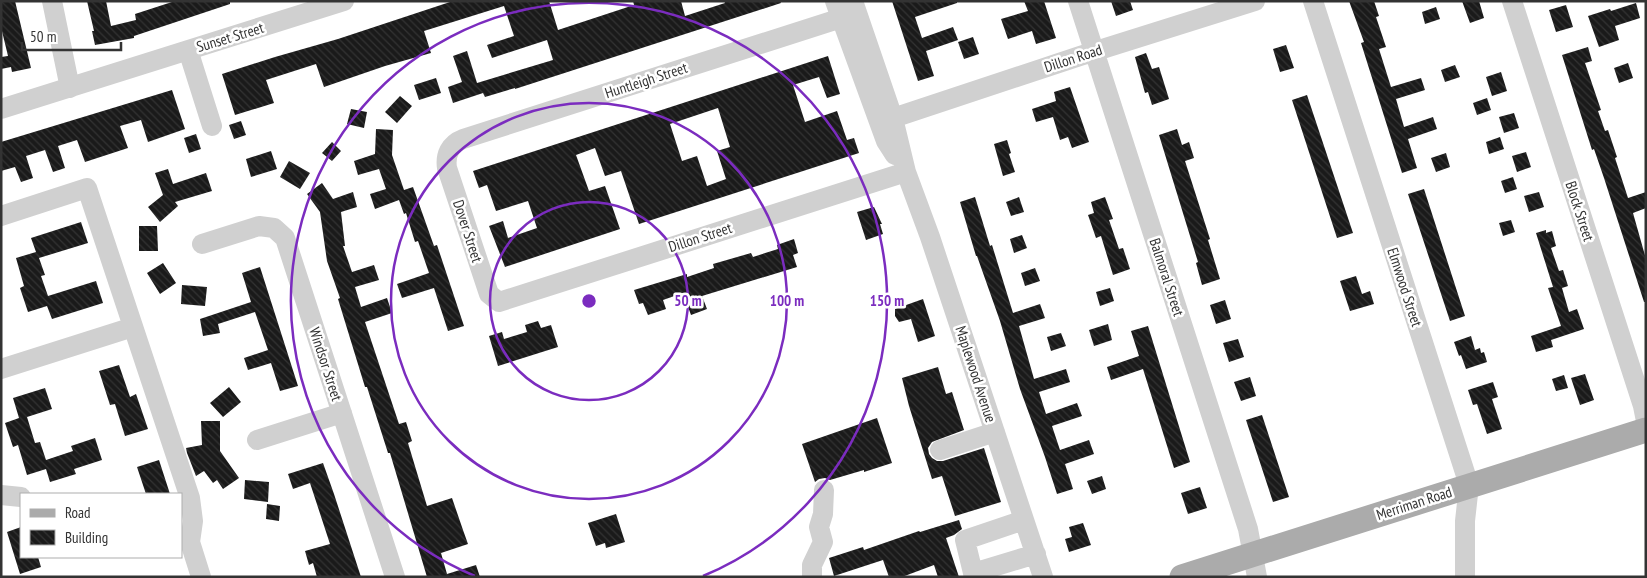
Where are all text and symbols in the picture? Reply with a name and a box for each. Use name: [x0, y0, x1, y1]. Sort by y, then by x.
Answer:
street label: Sunset Street: [194, 18, 266, 56]
scale bar: [22, 20, 121, 52]
text: 50 m: [30, 27, 56, 46]
street label: Dillon Road: [1042, 40, 1104, 76]
street label: Huntleigh Street: [602, 58, 690, 102]
street label: Block Street: [1561, 179, 1599, 243]
street label: Dover Street: [449, 197, 487, 265]
street label: Dillon Street: [666, 218, 734, 256]
street label: Balmoral Street: [1146, 236, 1188, 318]
street label: Elmwood Street: [1383, 245, 1427, 329]
text: 50 m: [674, 291, 702, 310]
text: 100 m: [770, 291, 804, 310]
text: 150 m: [870, 291, 904, 310]
centre of rings: [580, 292, 598, 310]
street label: Maplewood Avenue: [951, 323, 1001, 425]
street label: Windsor Street: [305, 325, 347, 403]
street label: Merriman Road: [1374, 482, 1454, 524]
legend: [20, 493, 182, 558]
text: Road: [65, 503, 91, 522]
text: Building: [65, 528, 108, 547]

